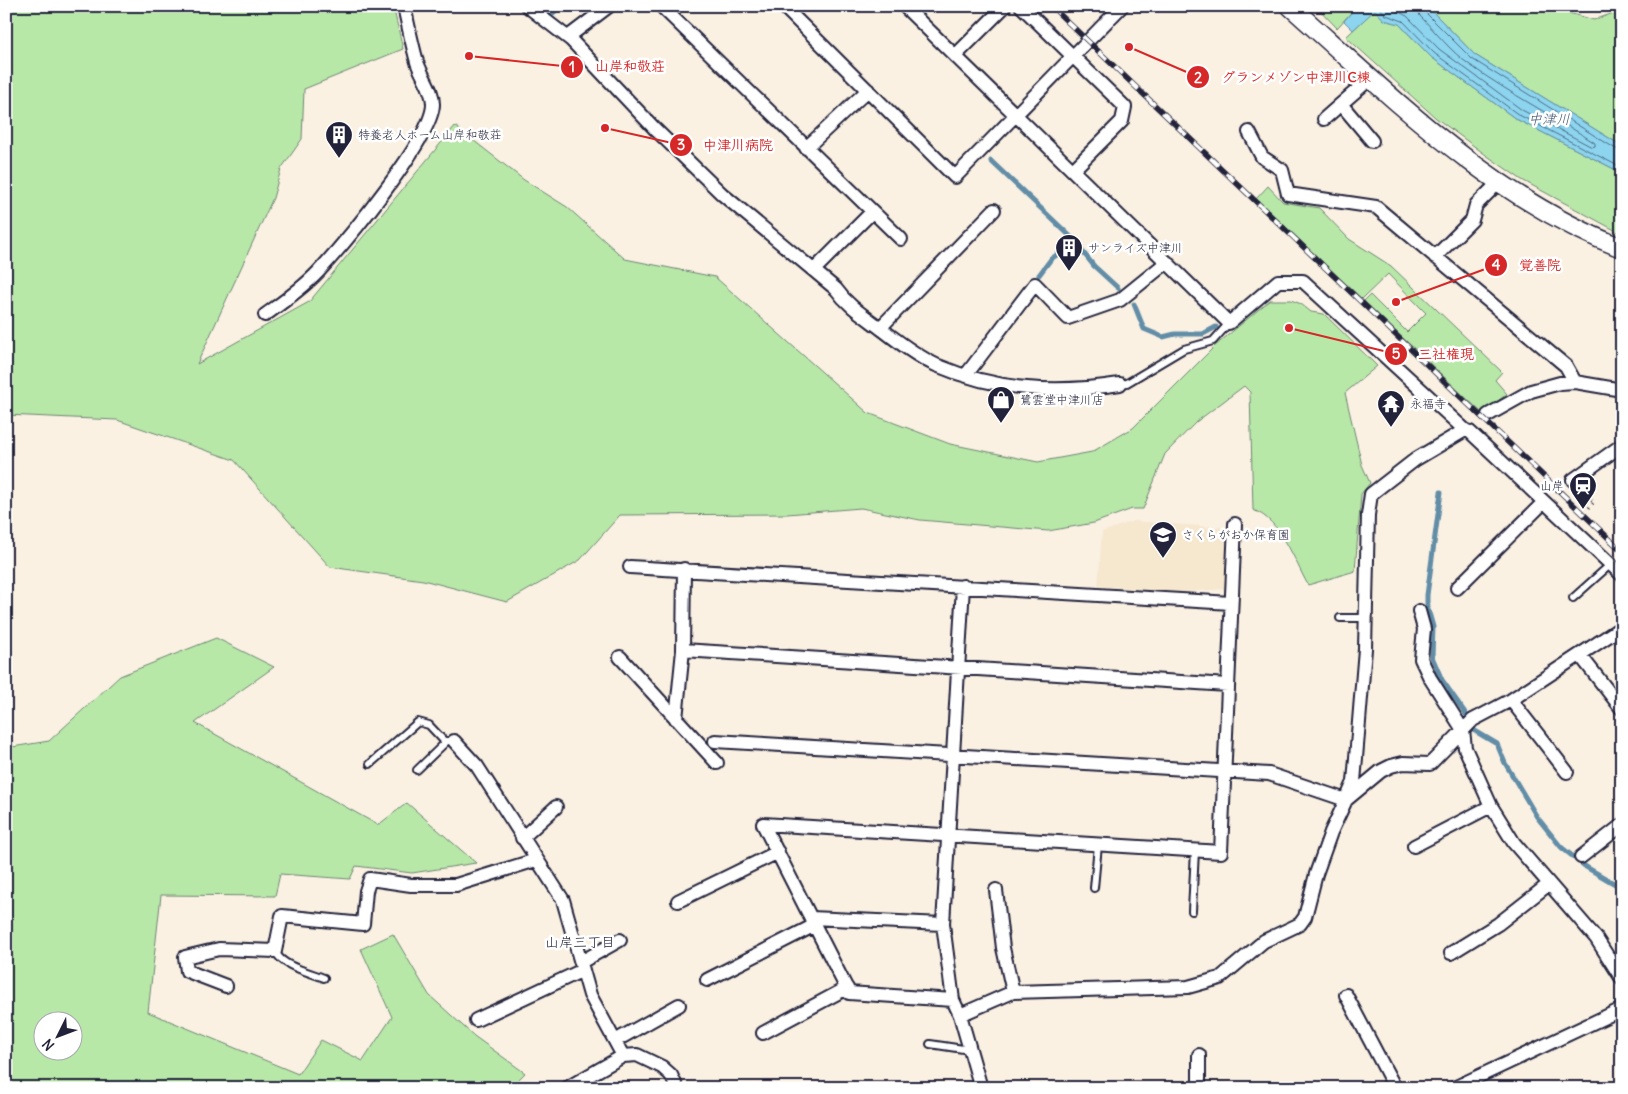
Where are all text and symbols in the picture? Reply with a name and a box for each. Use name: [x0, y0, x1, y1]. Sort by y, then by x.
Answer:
callout: 山岸和敬荘: [560, 52, 675, 81]
text: 1: [569, 57, 575, 76]
text: 山岸和敬荘: [595, 57, 665, 75]
callout: グランメゾン中津川C棟: [1186, 63, 1380, 92]
text: 2: [1194, 68, 1202, 87]
text: グランメゾン中津川C棟: [1221, 68, 1372, 86]
water label: 中津川: [1528, 110, 1570, 128]
building icon: 特養老人ホーム山岸和敬荘: [324, 120, 354, 159]
place label: 特養老人ホーム山岸和敬荘: [358, 127, 502, 142]
callout: 中津川病院: [668, 131, 783, 160]
text: 3: [677, 135, 685, 154]
text: 中津川病院: [703, 136, 773, 154]
building icon: サンライズ中津川: [1054, 233, 1084, 272]
place label: サンライズ中津川: [1088, 240, 1183, 255]
callout: 覚善院: [1484, 251, 1571, 280]
text: 4: [1492, 255, 1501, 274]
text: 覚善院: [1519, 256, 1561, 274]
callout: 三社権現: [1383, 339, 1484, 368]
text: 5: [1392, 344, 1401, 363]
text: 三社権現: [1418, 345, 1474, 363]
shop icon: 鷺雲堂中津川店: [986, 385, 1016, 424]
temple icon: 永福寺: [1376, 389, 1406, 428]
place label: 鷺雲堂中津川店: [1020, 392, 1104, 407]
place label: 永福寺: [1410, 396, 1446, 411]
station icon: 山岸: [1568, 471, 1598, 510]
place label: 山岸: [1540, 478, 1564, 493]
school or university icon: さくらがおか保育園: [1148, 520, 1178, 559]
place label: さくらがおか保育園: [1182, 527, 1290, 542]
district label: 山岸三丁目: [545, 933, 615, 951]
north arrow: [32, 1012, 82, 1062]
text: N: [38, 1035, 58, 1054]

